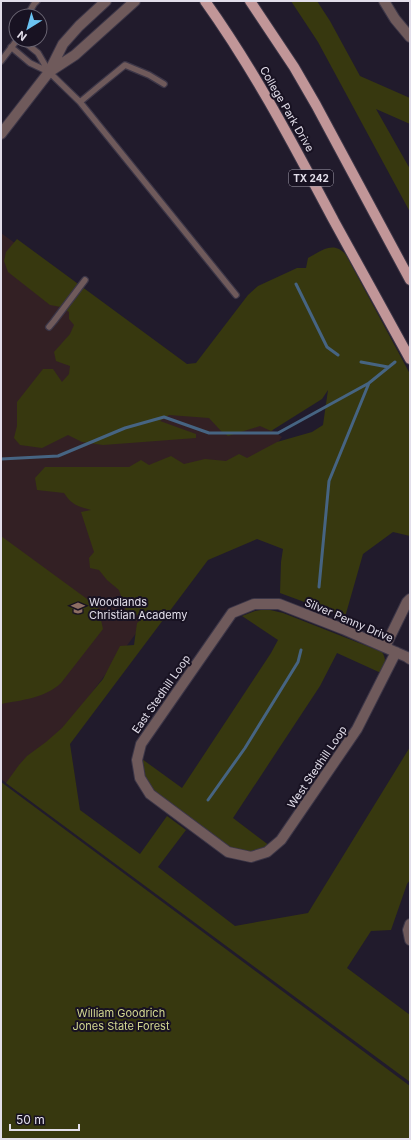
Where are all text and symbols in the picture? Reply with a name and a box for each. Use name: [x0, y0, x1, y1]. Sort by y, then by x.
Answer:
north arrow: [8, 8, 48, 48]
text: N: [14, 28, 30, 44]
street label: College Park Drive: [257, 64, 317, 154]
road number: TX 242: [289, 170, 333, 186]
place label: Woodlands Christian Academy: [89, 595, 187, 622]
street label: Silver Penny Drive: [303, 595, 395, 645]
school or university icon: Woodlands Christian Academy: [70, 600, 86, 616]
street label: East Stedhill Loop: [129, 652, 193, 736]
street label: West Stedhill Loop: [284, 723, 350, 811]
park label: William Goodrich Jones State Forest: [72, 1006, 170, 1033]
scale bar: [10, 1106, 79, 1132]
text: 50 m: [16, 1112, 45, 1127]

